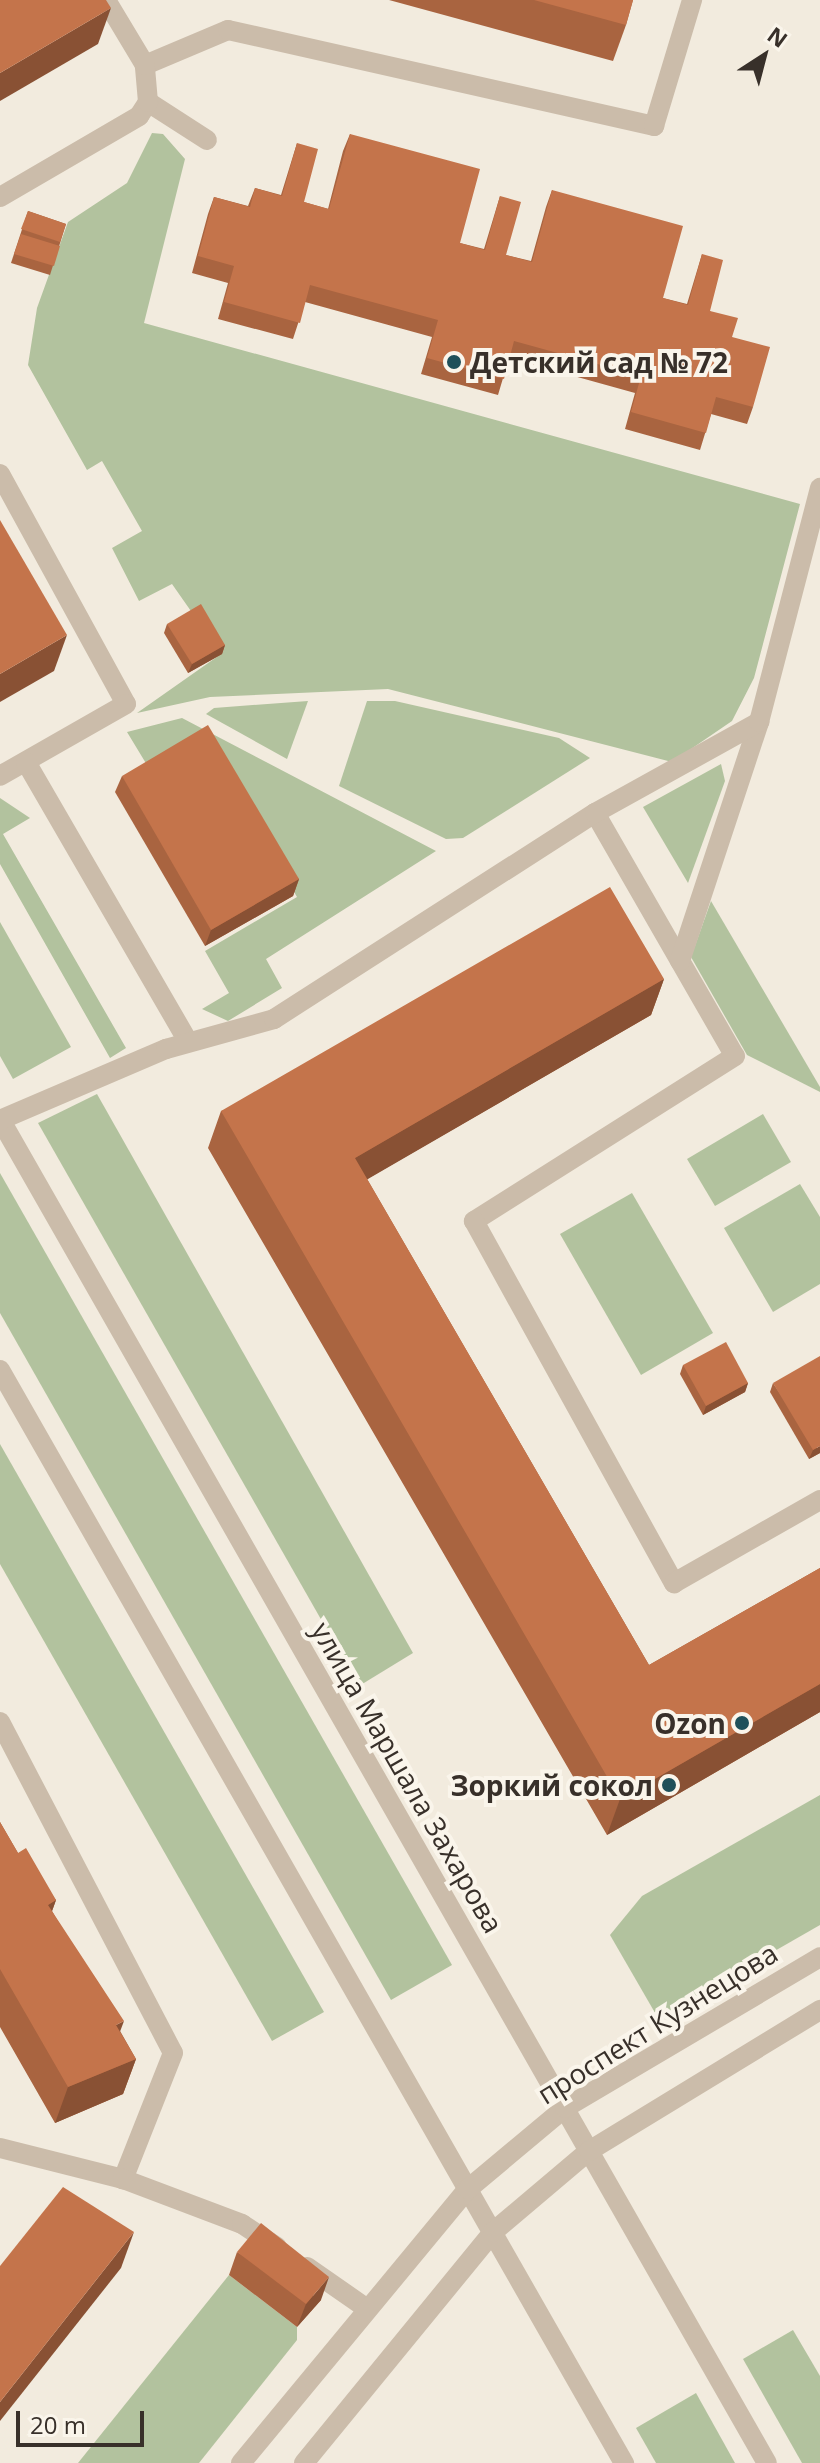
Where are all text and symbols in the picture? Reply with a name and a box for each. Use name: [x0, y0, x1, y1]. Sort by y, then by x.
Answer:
north arrow: [724, 16, 804, 96]
text: N: [762, 19, 794, 54]
place label: Детский сад № 72: [470, 345, 728, 379]
marker: Детский сад № 72: [445, 353, 463, 371]
street label: улица Маршала Захарова: [305, 1616, 511, 1938]
place label: Ozon: [654, 1706, 726, 1740]
marker: Ozon: [733, 1714, 751, 1732]
place label: Зоркий сокол: [450, 1768, 653, 1802]
marker: Зоркий сокол: [660, 1776, 678, 1794]
street label: проспект Кузнецова: [531, 1935, 783, 2111]
scale bar: [20, 2395, 148, 2445]
text: 20 m: [30, 2408, 86, 2441]

